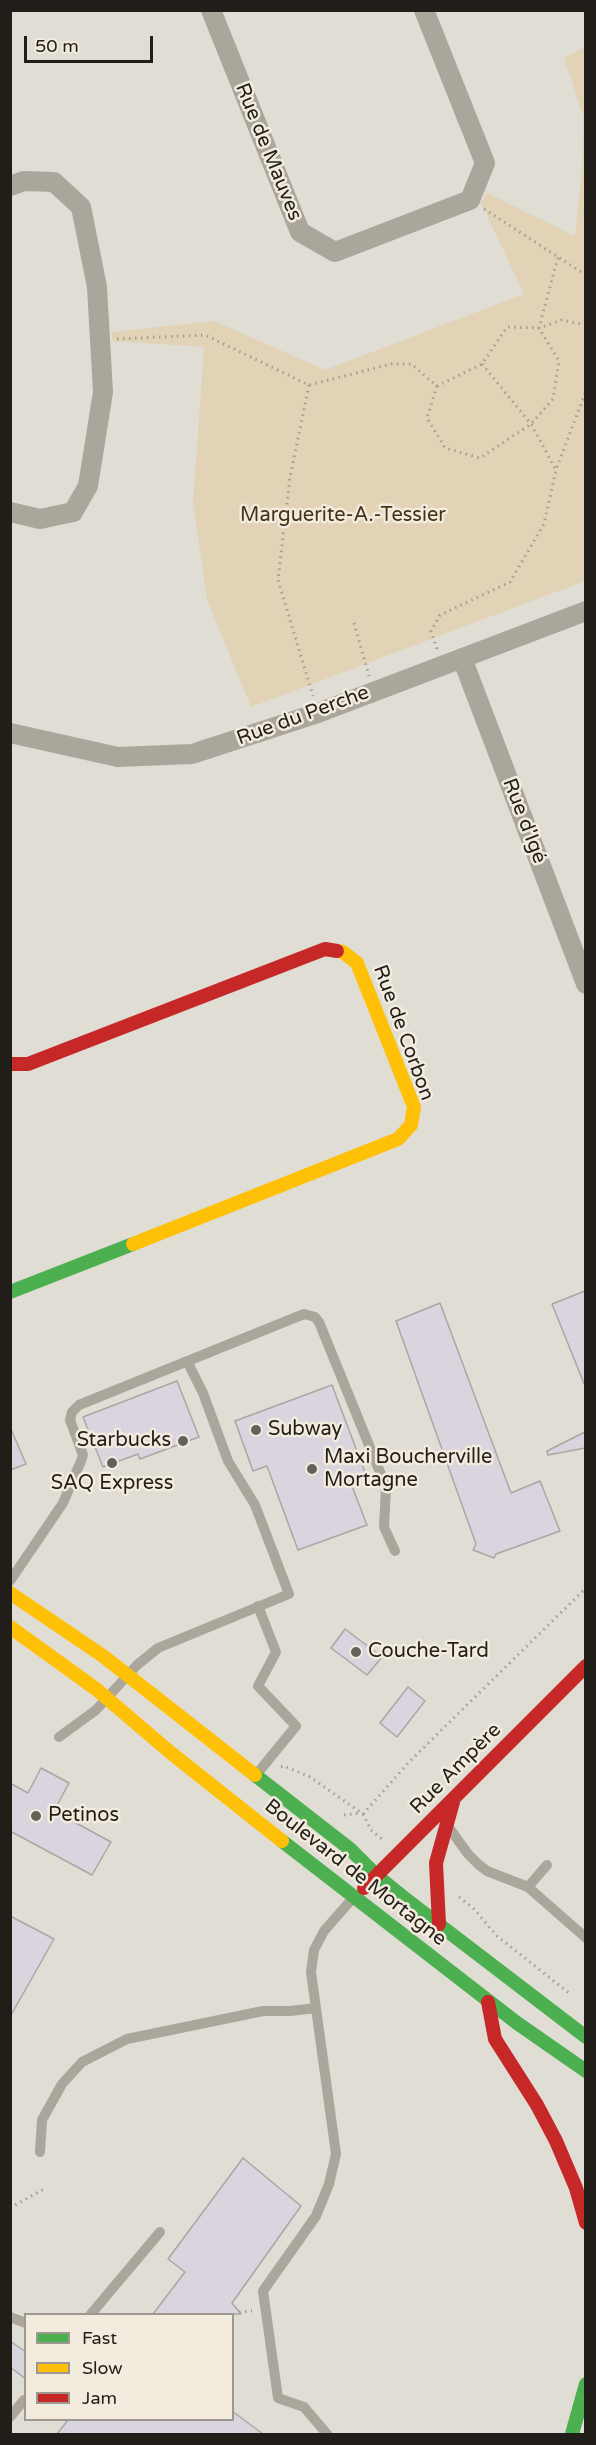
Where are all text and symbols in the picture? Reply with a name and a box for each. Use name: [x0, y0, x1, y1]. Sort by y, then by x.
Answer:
scale bar: [27, 24, 156, 62]
text: 50 m: [35, 35, 79, 57]
street label: Rue de Mauves: [230, 80, 306, 224]
park label: Marguerite-A.-Tessier: [240, 504, 446, 528]
street label: Rue du Perche: [234, 681, 372, 751]
street label: Rue d'Igé: [497, 775, 551, 867]
street label: Rue de Corbon: [367, 962, 439, 1104]
place label: Subway: [268, 1418, 342, 1442]
marker: Subway: [249, 1423, 263, 1437]
place label: Starbucks: [77, 1429, 171, 1453]
marker: Starbucks: [176, 1434, 190, 1448]
place label: Maxi Boucherville Mortagne: [324, 1446, 492, 1493]
marker: SAQ Express: [105, 1456, 119, 1470]
marker: Maxi Boucherville Mortagne: [305, 1462, 319, 1476]
place label: SAQ Express: [51, 1472, 173, 1496]
place label: Couche-Tard: [368, 1640, 489, 1664]
marker: Couche-Tard: [349, 1645, 363, 1659]
street label: Rue Ampère: [406, 1719, 506, 1819]
street label: Boulevard de Mortagne: [259, 1795, 451, 1951]
place label: Petinos: [48, 1804, 119, 1828]
marker: Petinos: [29, 1809, 43, 1823]
legend: [24, 2313, 234, 2421]
text: Fast: [82, 2327, 117, 2349]
text: Slow: [82, 2357, 123, 2379]
text: Jam: [82, 2387, 117, 2409]

